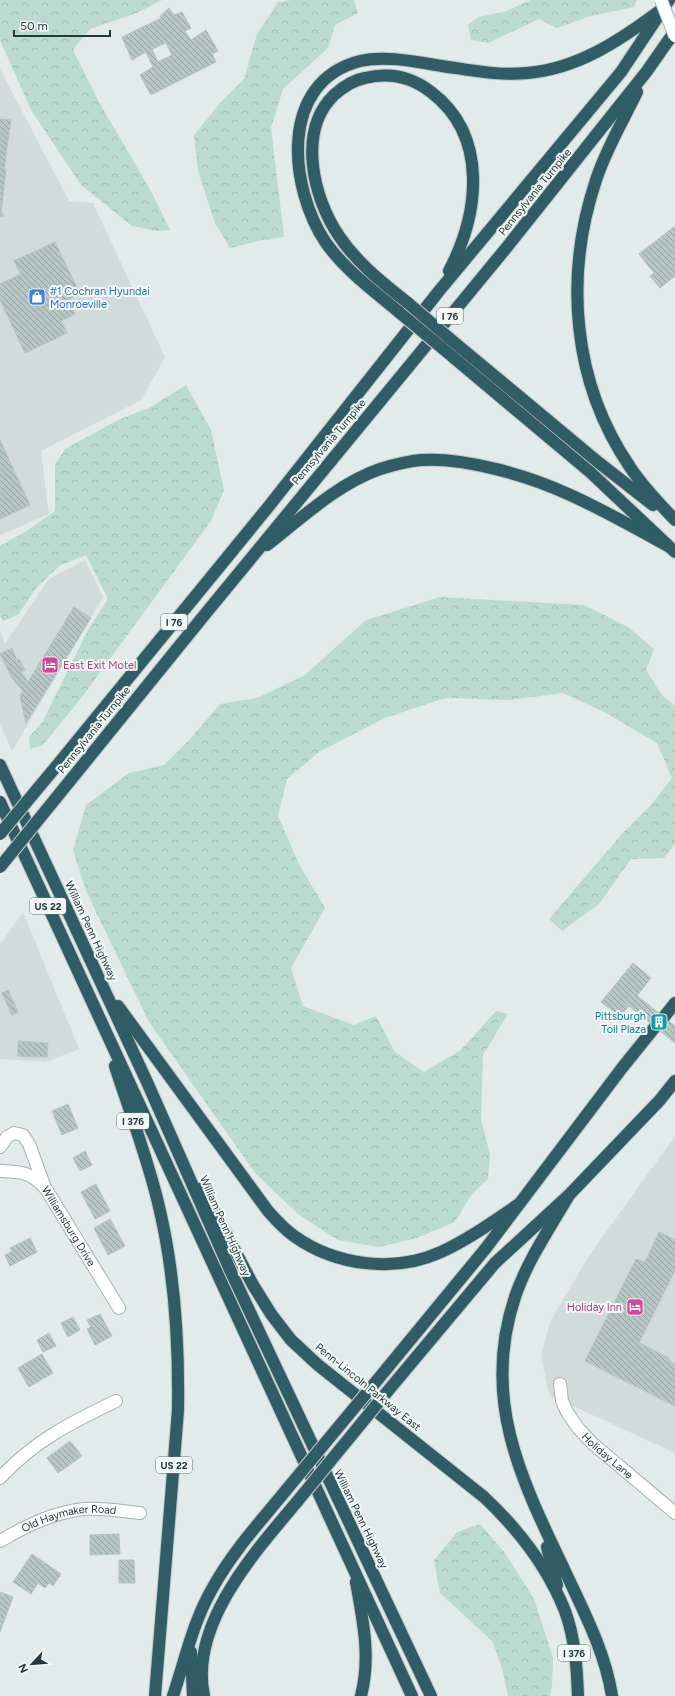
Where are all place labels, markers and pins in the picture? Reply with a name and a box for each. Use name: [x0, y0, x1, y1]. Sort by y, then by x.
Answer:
place label: #1 Cochran Hyundai Monroeville: [50, 285, 150, 311]
shop icon: #1 Cochran Hyundai Monroeville: [27, 287, 47, 307]
hotel icon: East Exit Motel: [40, 655, 60, 675]
place label: East Exit Motel: [63, 659, 137, 672]
place label: Pittsburgh Toll Plaza: [595, 1010, 646, 1036]
building icon: Pittsburgh Toll Plaza: [649, 1012, 669, 1032]
hotel icon: Holiday Inn: [625, 1297, 645, 1317]
place label: Holiday Inn: [567, 1301, 622, 1314]

